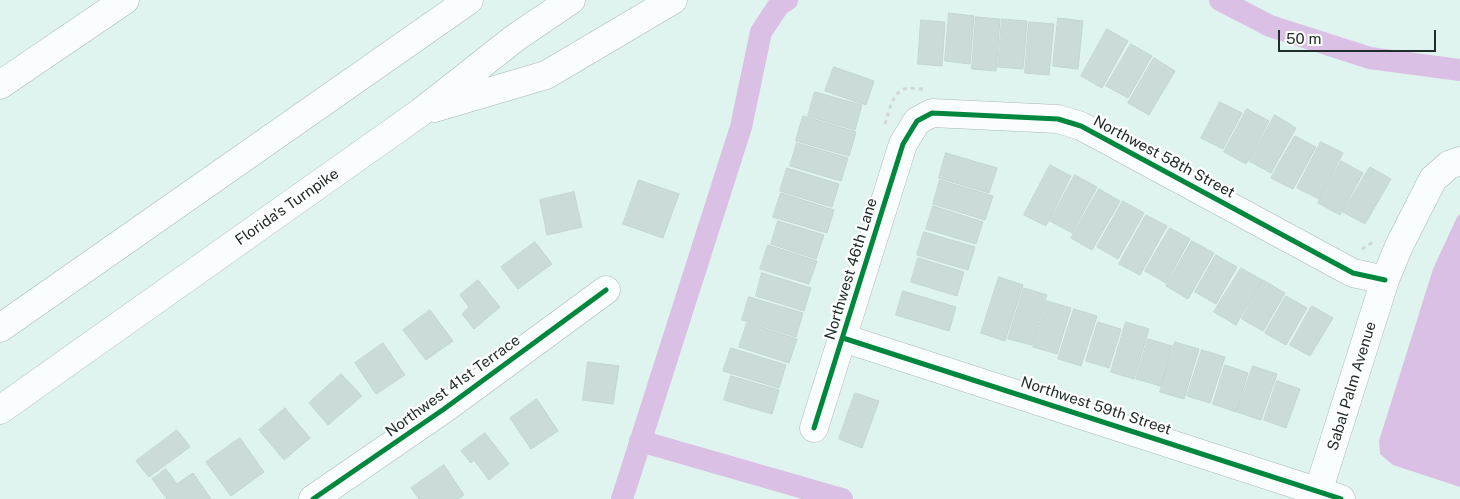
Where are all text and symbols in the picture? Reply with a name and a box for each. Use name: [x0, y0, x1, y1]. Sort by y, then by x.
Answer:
scale bar: [1280, 20, 1438, 52]
text: 50 m: [1286, 30, 1321, 47]
street label: Northwest 58th Street: [1090, 112, 1238, 202]
street label: Florida's Turnpike: [232, 165, 342, 249]
street label: Northwest 46th Lane: [821, 196, 881, 342]
street label: Sabal Palm Avenue: [1324, 319, 1380, 453]
street label: Northwest 41st Terrace: [382, 331, 524, 441]
street label: Northwest 59th Street: [1018, 373, 1174, 439]

